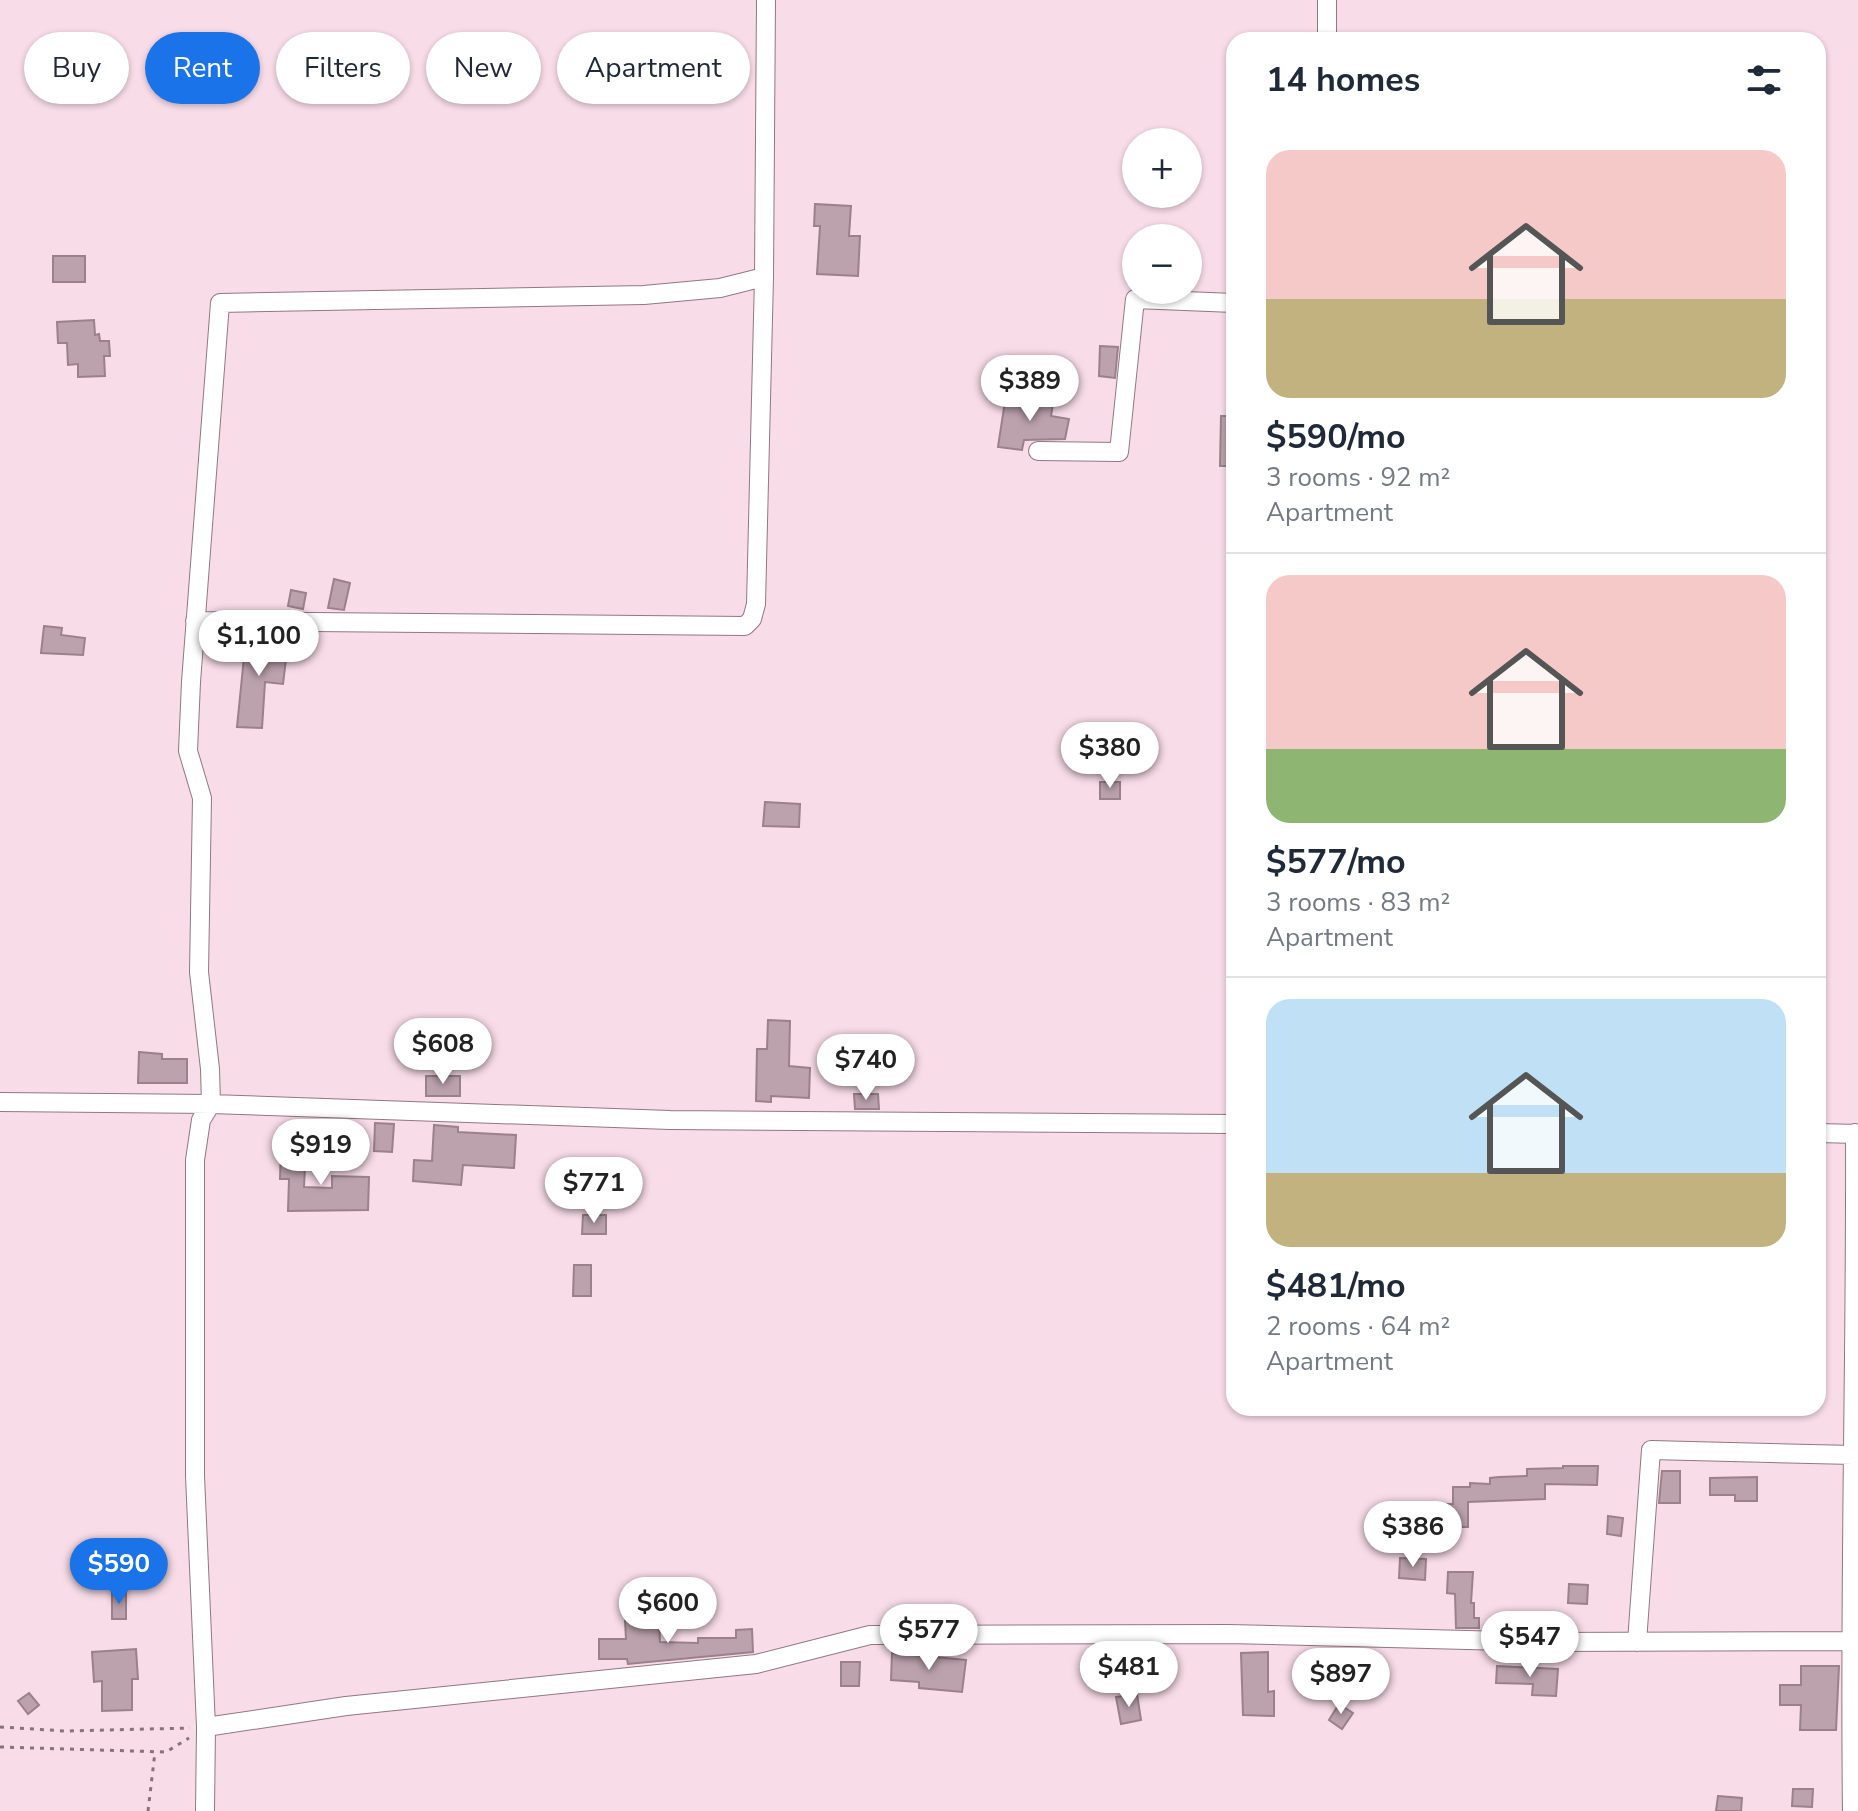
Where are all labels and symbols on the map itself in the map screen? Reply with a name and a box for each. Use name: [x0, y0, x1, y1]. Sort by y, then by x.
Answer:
pin: $389: [983, 355, 1077, 423]
pin: $1,100: [194, 610, 324, 678]
pin: $380: [1063, 722, 1157, 790]
pin: $608: [396, 1018, 490, 1086]
pin: $740: [819, 1034, 913, 1102]
pin: $919: [274, 1119, 368, 1187]
pin: $771: [547, 1157, 641, 1225]
pin: $386: [1366, 1501, 1460, 1569]
pin: $590: [72, 1538, 166, 1606]
pin: $600: [621, 1577, 715, 1645]
pin: $577: [882, 1604, 976, 1672]
pin: $547: [1483, 1611, 1577, 1679]
pin: $481: [1082, 1641, 1176, 1709]
pin: $897: [1294, 1648, 1388, 1716]

